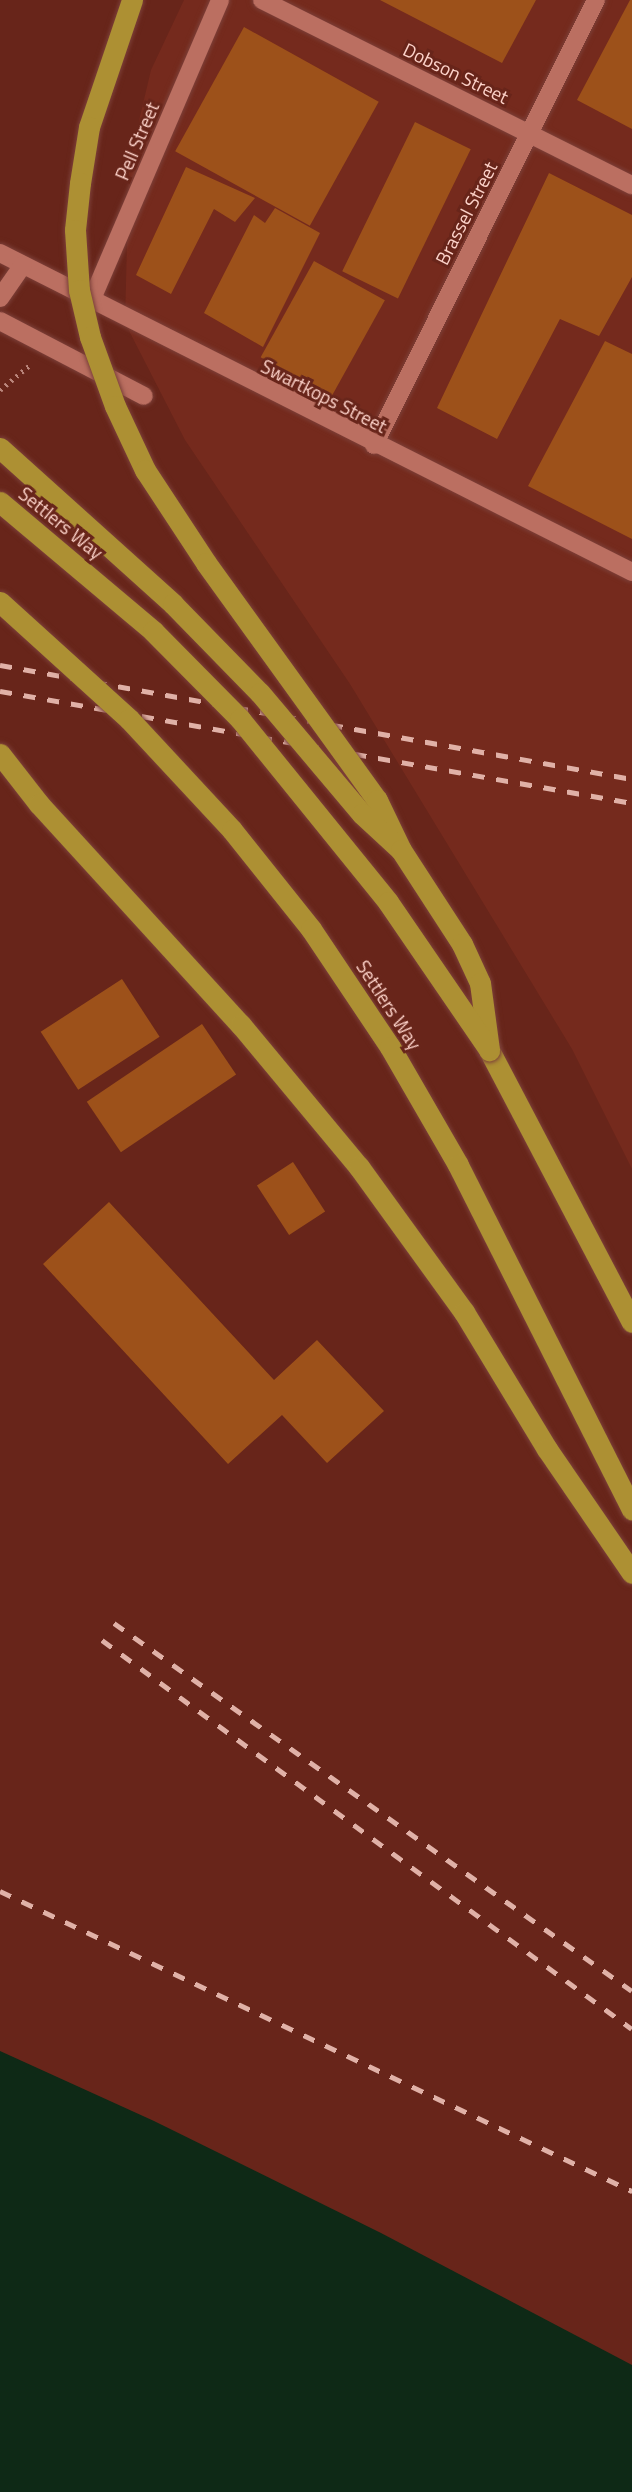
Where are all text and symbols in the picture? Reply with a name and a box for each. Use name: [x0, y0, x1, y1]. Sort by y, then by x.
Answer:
street label: Dobson Street: [400, 38, 512, 108]
street label: Pell Street: [110, 98, 164, 184]
street label: Brassel Street: [430, 158, 502, 268]
street label: Swartkops Street: [257, 354, 391, 438]
street label: Settlers Way: [14, 482, 108, 564]
street label: Settlers Way: [352, 956, 426, 1054]

